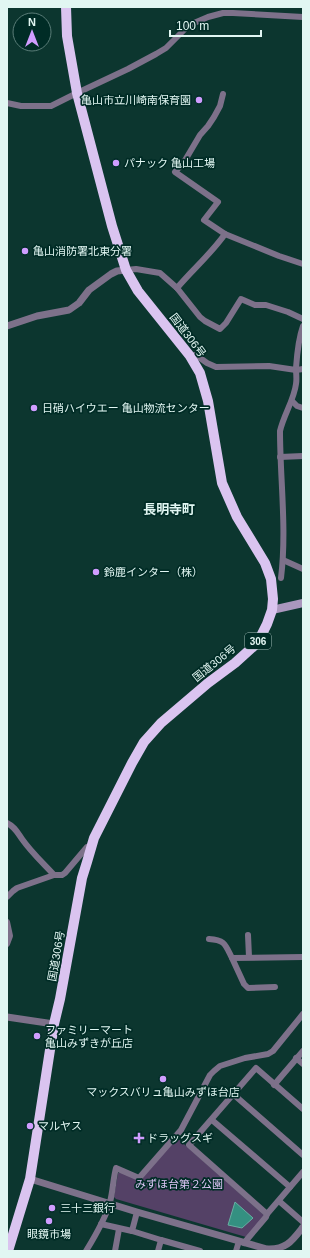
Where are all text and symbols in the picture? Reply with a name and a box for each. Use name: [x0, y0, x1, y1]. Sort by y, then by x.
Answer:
north arrow: [12, 12, 52, 52]
scale bar: [170, 12, 261, 38]
text: N: [28, 16, 36, 28]
text: 100 m: [176, 19, 209, 33]
place label: 亀山市立川崎南保育園: [81, 94, 191, 106]
marker: 亀山市立川崎南保育園: [194, 95, 204, 105]
place label: パナック 亀山工場: [124, 157, 215, 169]
marker: パナック 亀山工場: [111, 158, 121, 168]
place label: 亀山消防署北東分署: [33, 245, 132, 257]
marker: 亀山消防署北東分署: [20, 246, 30, 256]
street label: 国道306号: [168, 311, 208, 359]
place label: 日硝ハイウエー 亀山物流センター: [42, 402, 210, 414]
marker: 日硝ハイウエー 亀山物流センター: [29, 403, 39, 413]
district label: 長明寺町: [143, 502, 195, 517]
place label: 鈴鹿インター（株）: [104, 566, 203, 578]
marker: 鈴鹿インター（株）: [91, 567, 101, 577]
road number: 306: [245, 633, 271, 649]
street label: 国道306号: [190, 642, 238, 684]
street label: 国道306号: [46, 930, 66, 982]
place label: ファミリーマート 亀山みずきが丘店: [45, 1024, 133, 1049]
marker: ファミリーマート 亀山みずきが丘店: [32, 1031, 42, 1041]
marker: マックスバリュ亀山みずほ台店: [158, 1074, 168, 1084]
place label: マックスバリュ亀山みずほ台店: [86, 1086, 240, 1098]
place label: マルヤス: [38, 1120, 82, 1132]
marker: マルヤス: [25, 1121, 35, 1131]
place label: ドラッグスギ: [147, 1132, 213, 1144]
marker: ドラッグスギ: [134, 1133, 144, 1143]
park label: みずほ台第２公園: [135, 1178, 223, 1190]
place label: 三十三銀行: [60, 1202, 115, 1214]
marker: 三十三銀行: [47, 1203, 57, 1213]
marker: 眼鏡市場: [44, 1216, 54, 1226]
place label: 眼鏡市場: [27, 1228, 71, 1240]

